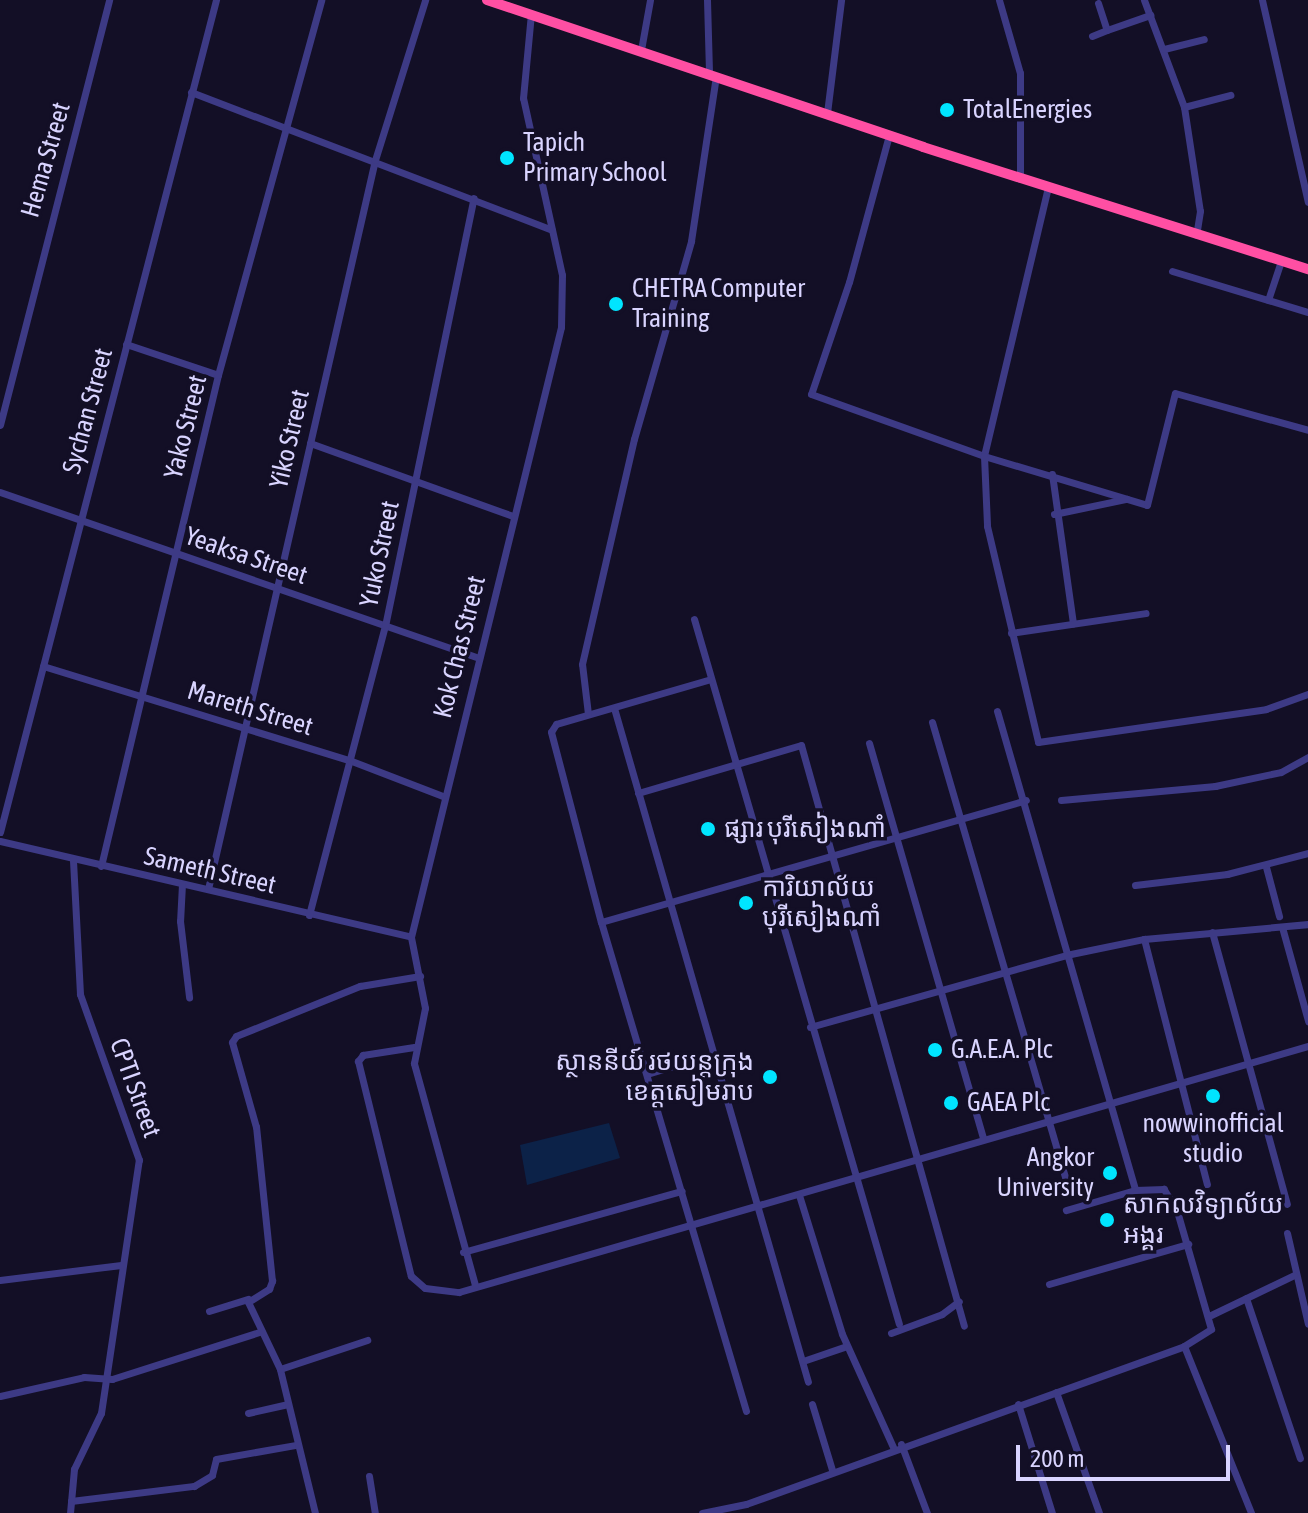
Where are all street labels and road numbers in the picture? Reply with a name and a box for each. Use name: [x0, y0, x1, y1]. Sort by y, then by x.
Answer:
street label: Hema Street: [15, 99, 77, 221]
street label: Sychan Street: [56, 345, 120, 477]
street label: Yako Street: [158, 372, 214, 482]
street label: Yiko Street: [263, 387, 317, 491]
street label: Yuko Street: [354, 498, 406, 610]
street label: Yeaksa Street: [181, 521, 311, 591]
street label: Kok Chas Street: [427, 573, 493, 721]
street label: Mareth Street: [183, 675, 317, 743]
street label: Sameth Street: [141, 841, 279, 901]
street label: CPTI Street: [103, 1034, 167, 1142]

